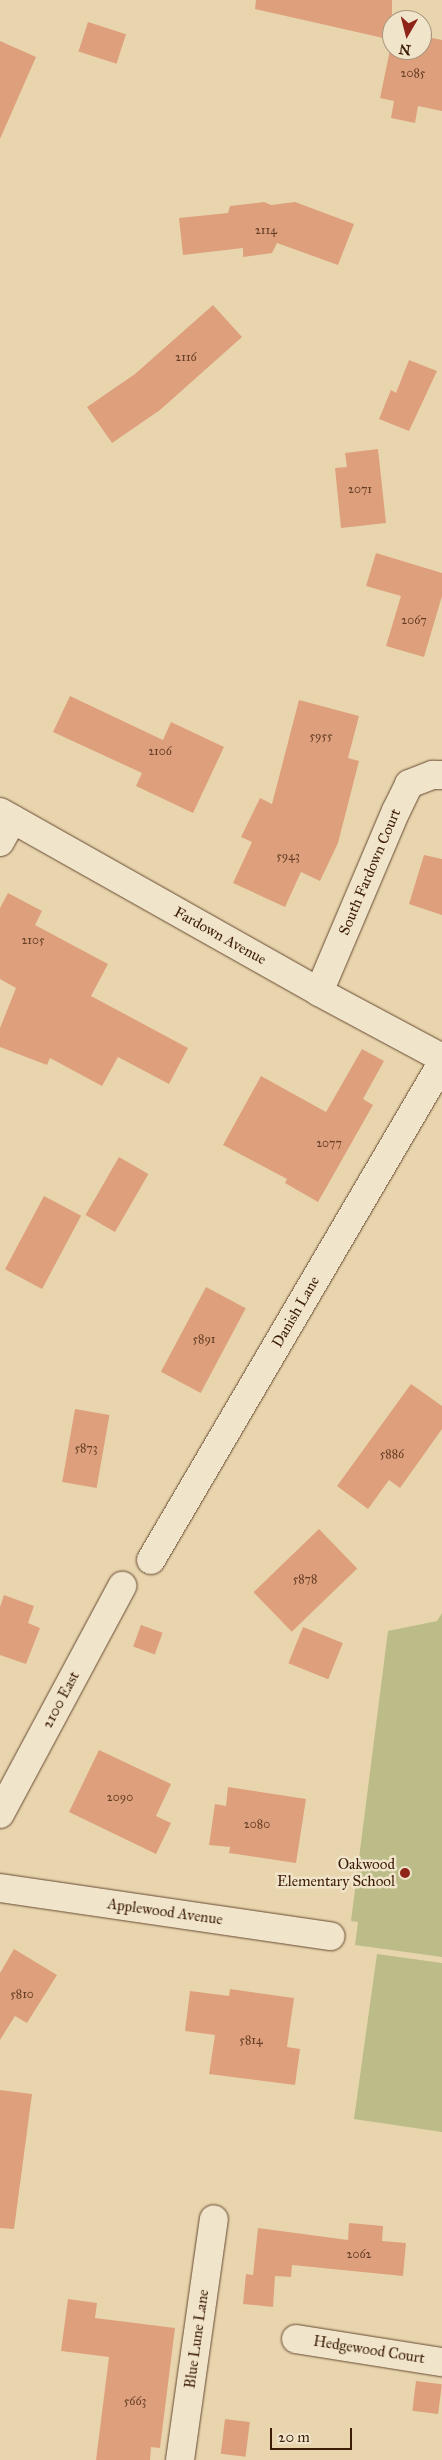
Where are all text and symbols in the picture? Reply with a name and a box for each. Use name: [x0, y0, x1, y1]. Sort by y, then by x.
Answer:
north arrow: [382, 10, 432, 60]
text: N: [398, 40, 412, 59]
house number: 2085: [401, 67, 425, 81]
house number: 2114: [255, 224, 277, 238]
house number: 2116: [175, 351, 197, 365]
house number: 2071: [348, 483, 372, 497]
house number: 2067: [401, 614, 427, 628]
house number: 5955: [309, 730, 333, 744]
house number: 2106: [148, 745, 172, 759]
street label: South Fardown Court: [335, 806, 405, 938]
house number: 5943: [276, 850, 300, 864]
street label: Fardown Avenue: [171, 903, 269, 969]
house number: 2105: [21, 934, 45, 948]
house number: 2077: [316, 1137, 342, 1151]
street label: Danish Lane: [268, 1273, 324, 1351]
house number: 5891: [192, 1333, 216, 1347]
house number: 5873: [74, 1442, 98, 1456]
house number: 5886: [380, 1448, 404, 1462]
house number: 5878: [293, 1573, 317, 1587]
street label: 2100 East: [39, 1668, 83, 1732]
house number: 2090: [107, 1791, 133, 1805]
house number: 2080: [244, 1818, 270, 1832]
place label: Oakwood Elementary School: [277, 1855, 395, 1890]
marker: Oakwood Elementary School: [399, 1867, 411, 1879]
street label: Applewood Avenue: [106, 1895, 224, 1929]
house number: 5810: [10, 1988, 34, 2002]
house number: 5814: [239, 2034, 263, 2048]
house number: 2062: [347, 2248, 371, 2262]
street label: Blue Lune Lane: [181, 2288, 213, 2390]
street label: Hedgewood Court: [312, 2332, 426, 2368]
house number: 5663: [124, 2395, 146, 2409]
scale bar: [272, 2418, 354, 2450]
text: 20 m: [278, 2428, 310, 2446]

